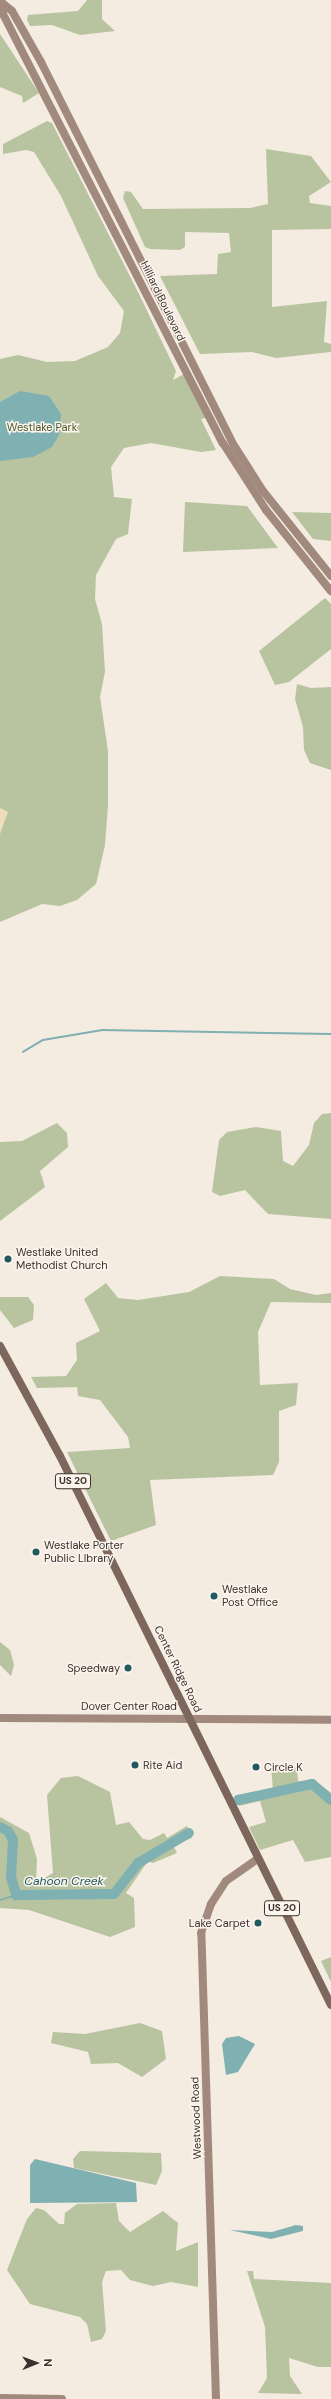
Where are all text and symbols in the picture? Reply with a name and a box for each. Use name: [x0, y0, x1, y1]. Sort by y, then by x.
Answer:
street label: Hilliard Boulevard: [138, 259, 188, 343]
park label: Westlake Park: [7, 420, 77, 434]
place label: Westlake United Methodist Church: [16, 1246, 108, 1272]
marker: Westlake United Methodist Church: [3, 1254, 13, 1264]
road number: US 20: [54, 1473, 92, 1489]
place label: Westlake Porter Public LIbrary: [44, 1539, 124, 1565]
marker: Westlake Porter Public LIbrary: [31, 1547, 41, 1557]
place label: Westlake Post Office: [222, 1583, 278, 1609]
marker: Westlake Post Office: [209, 1591, 219, 1601]
street label: Center Ridge Road: [151, 1624, 205, 1714]
place label: Speedway: [67, 1661, 120, 1675]
marker: Speedway: [123, 1663, 133, 1673]
street label: Dover Center Road: [81, 1699, 177, 1713]
place label: Rite Aid: [143, 1758, 182, 1772]
marker: Rite Aid: [130, 1760, 140, 1770]
place label: Circle K: [264, 1760, 303, 1774]
marker: Circle K: [251, 1762, 261, 1772]
water label: Cahoon Creek: [24, 1875, 104, 1889]
road number: US 20: [263, 1900, 301, 1916]
place label: Lake Carpet: [189, 1916, 250, 1930]
marker: Lake Carpet: [253, 1918, 263, 1928]
street label: Westwood Road: [188, 2077, 204, 2159]
north arrow: [16, 2343, 56, 2383]
text: N: [41, 2359, 55, 2367]

